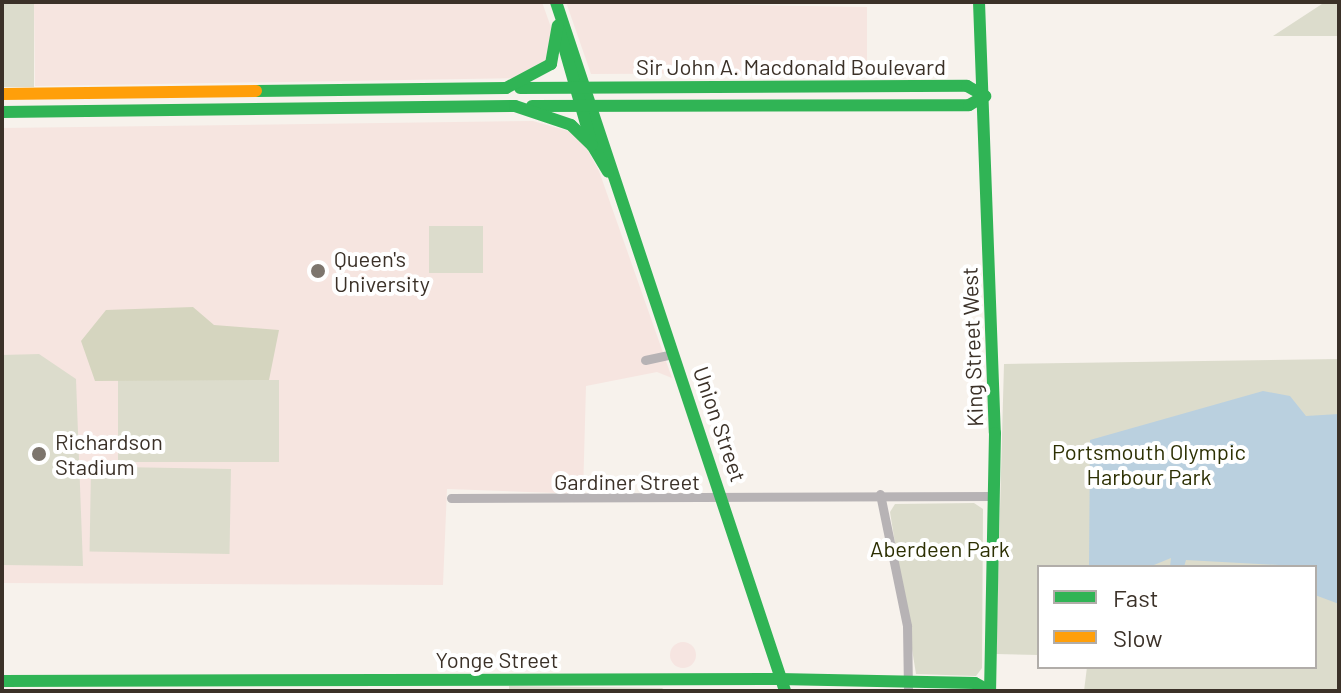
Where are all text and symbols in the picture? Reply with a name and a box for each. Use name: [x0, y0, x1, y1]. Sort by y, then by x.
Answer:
street label: Sir John A. Macdonald Boulevard: [636, 54, 946, 80]
place label: Queen's University: [334, 245, 430, 296]
marker: Queen's University: [309, 262, 327, 280]
street label: King Street West: [956, 267, 988, 427]
street label: Union Street: [688, 363, 752, 485]
place label: Richardson Stadium: [55, 428, 163, 480]
park label: Portsmouth Olympic Harbour Park: [1052, 438, 1246, 490]
marker: Richardson Stadium: [30, 445, 48, 463]
street label: Gardiner Street: [554, 469, 700, 495]
park label: Aberdeen Park: [870, 536, 1010, 562]
legend: [1037, 565, 1317, 669]
text: Fast: [1113, 583, 1158, 612]
text: Slow: [1113, 623, 1162, 652]
street label: Yonge Street: [436, 647, 558, 673]

